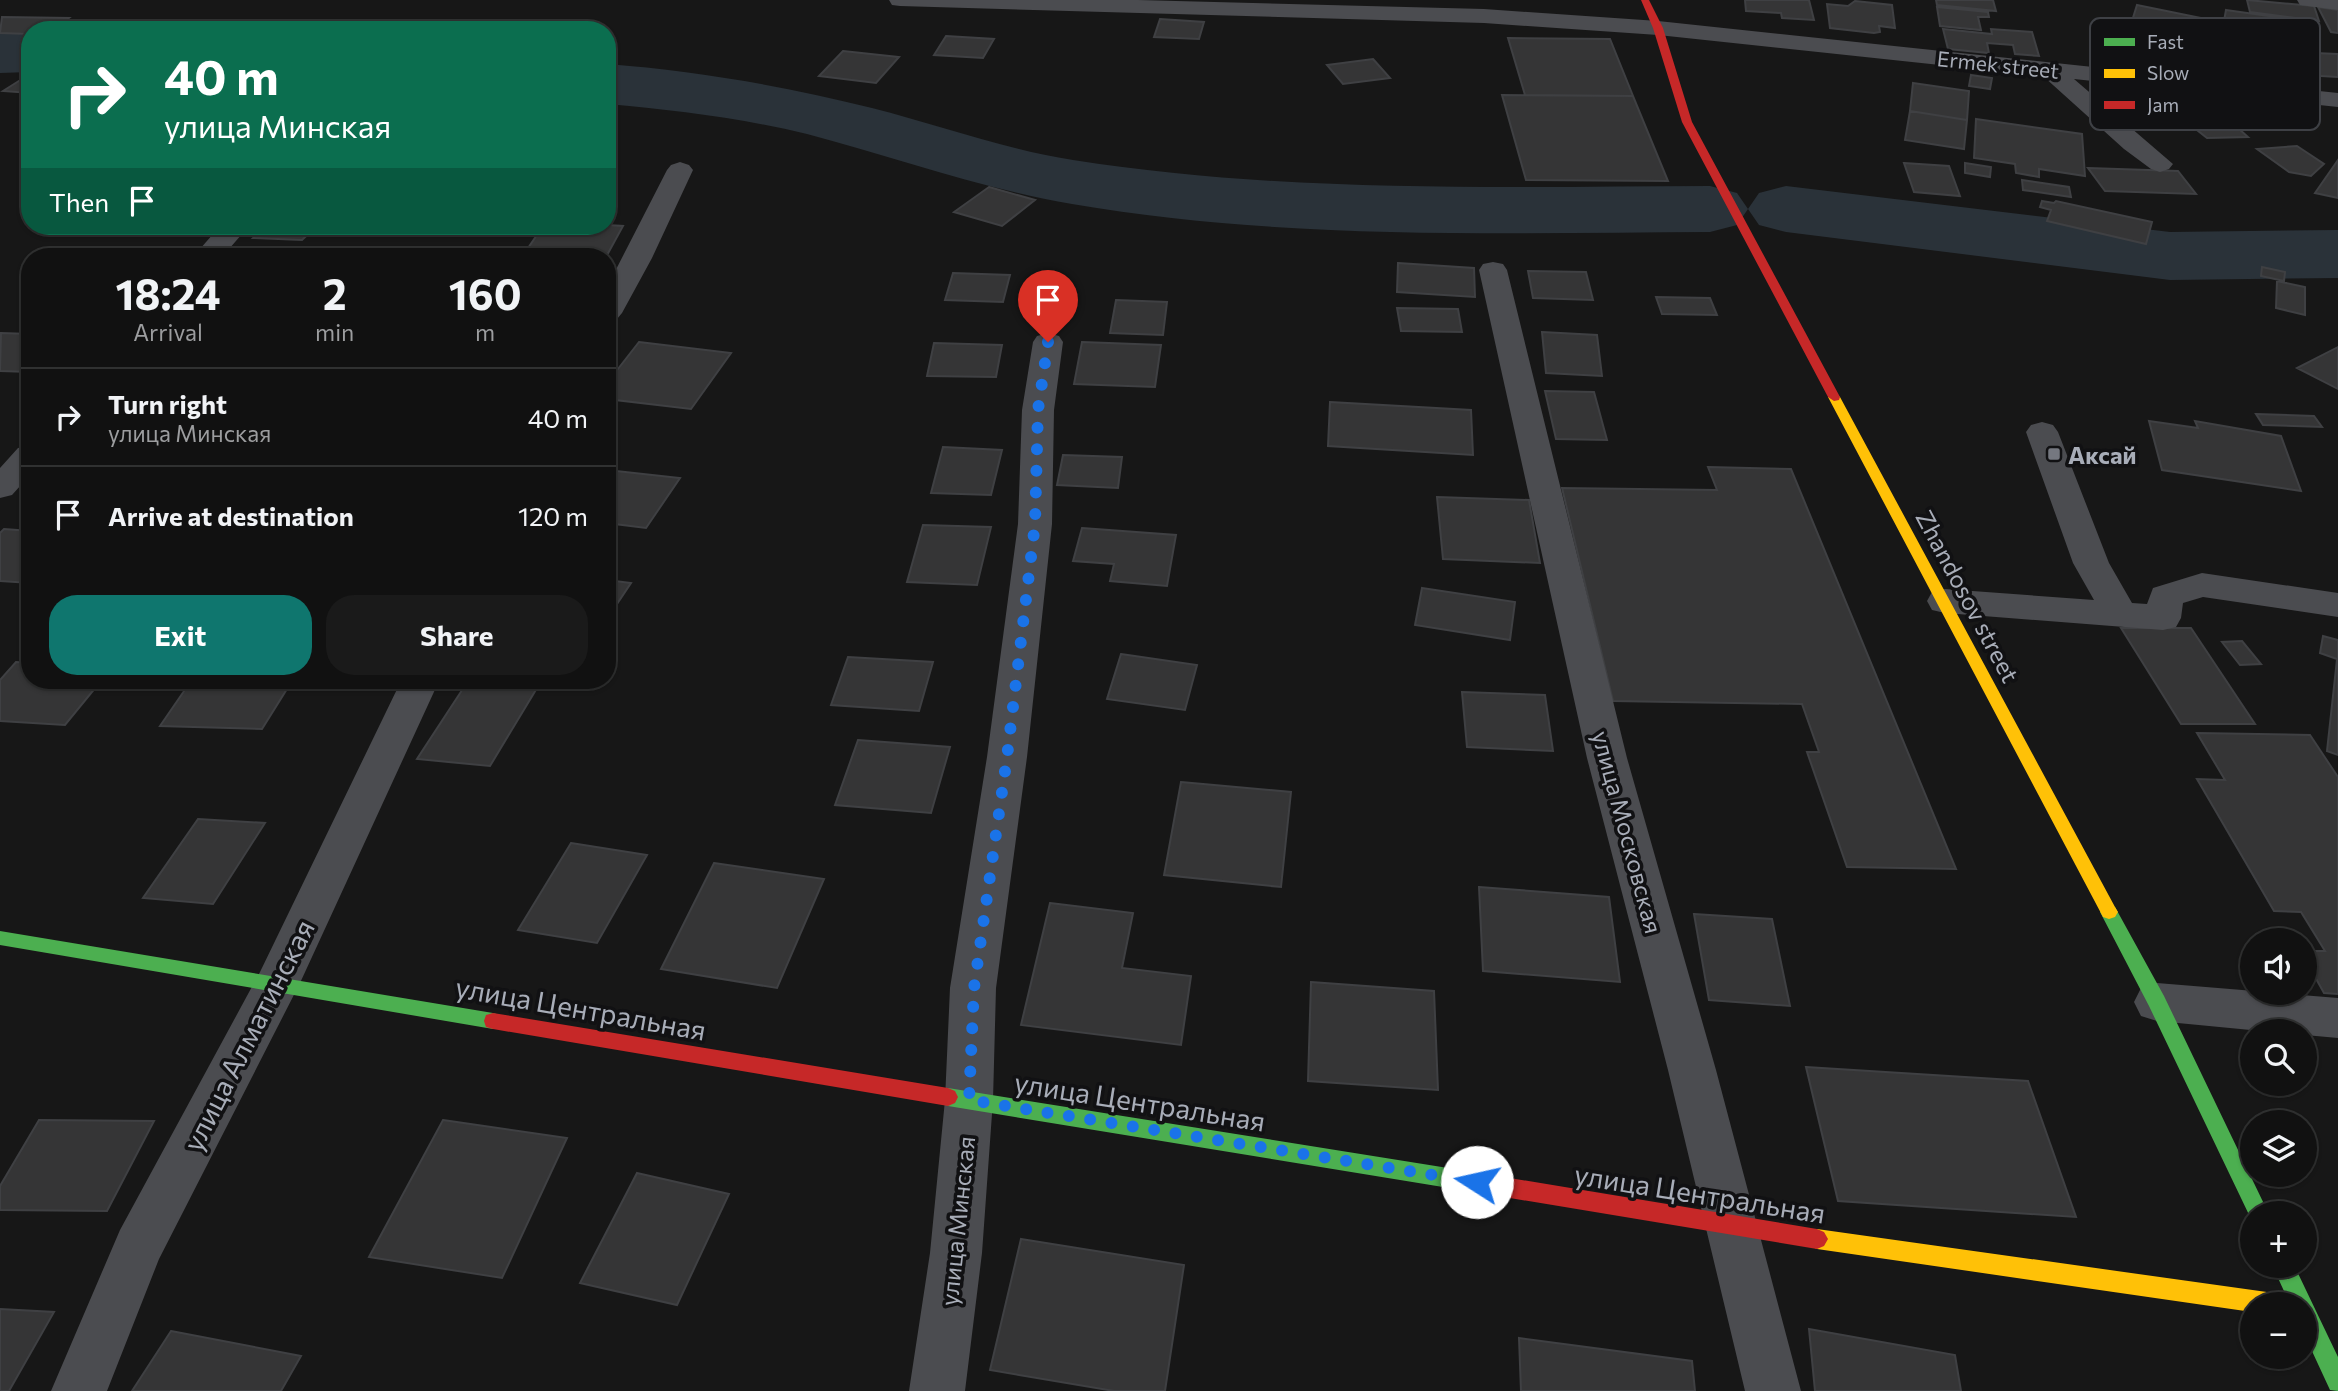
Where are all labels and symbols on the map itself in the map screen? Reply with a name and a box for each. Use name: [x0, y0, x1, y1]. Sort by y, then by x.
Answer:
legend: [2090, 18, 2320, 130]
text: Fast: [2147, 30, 2184, 53]
street label: Ermek street: [1936, 45, 2060, 83]
text: Slow: [2147, 61, 2189, 84]
text: Jam: [2147, 93, 2179, 116]
pin: [1018, 270, 1078, 342]
place label: Аксай: [2068, 440, 2136, 469]
marker: Аксай: [2046, 446, 2062, 462]
street label: Zhandosov street: [1910, 505, 2026, 687]
street label: улица Московская: [1587, 728, 1669, 936]
street label: улица Алматинская: [175, 914, 321, 1156]
street label: улица Центральная: [453, 969, 709, 1047]
street label: улица Центральная: [1012, 1064, 1268, 1138]
street label: улица Минская: [934, 1135, 980, 1307]
position arrow: [1440, 1145, 1514, 1219]
street label: улица Центральная: [1572, 1156, 1828, 1230]

